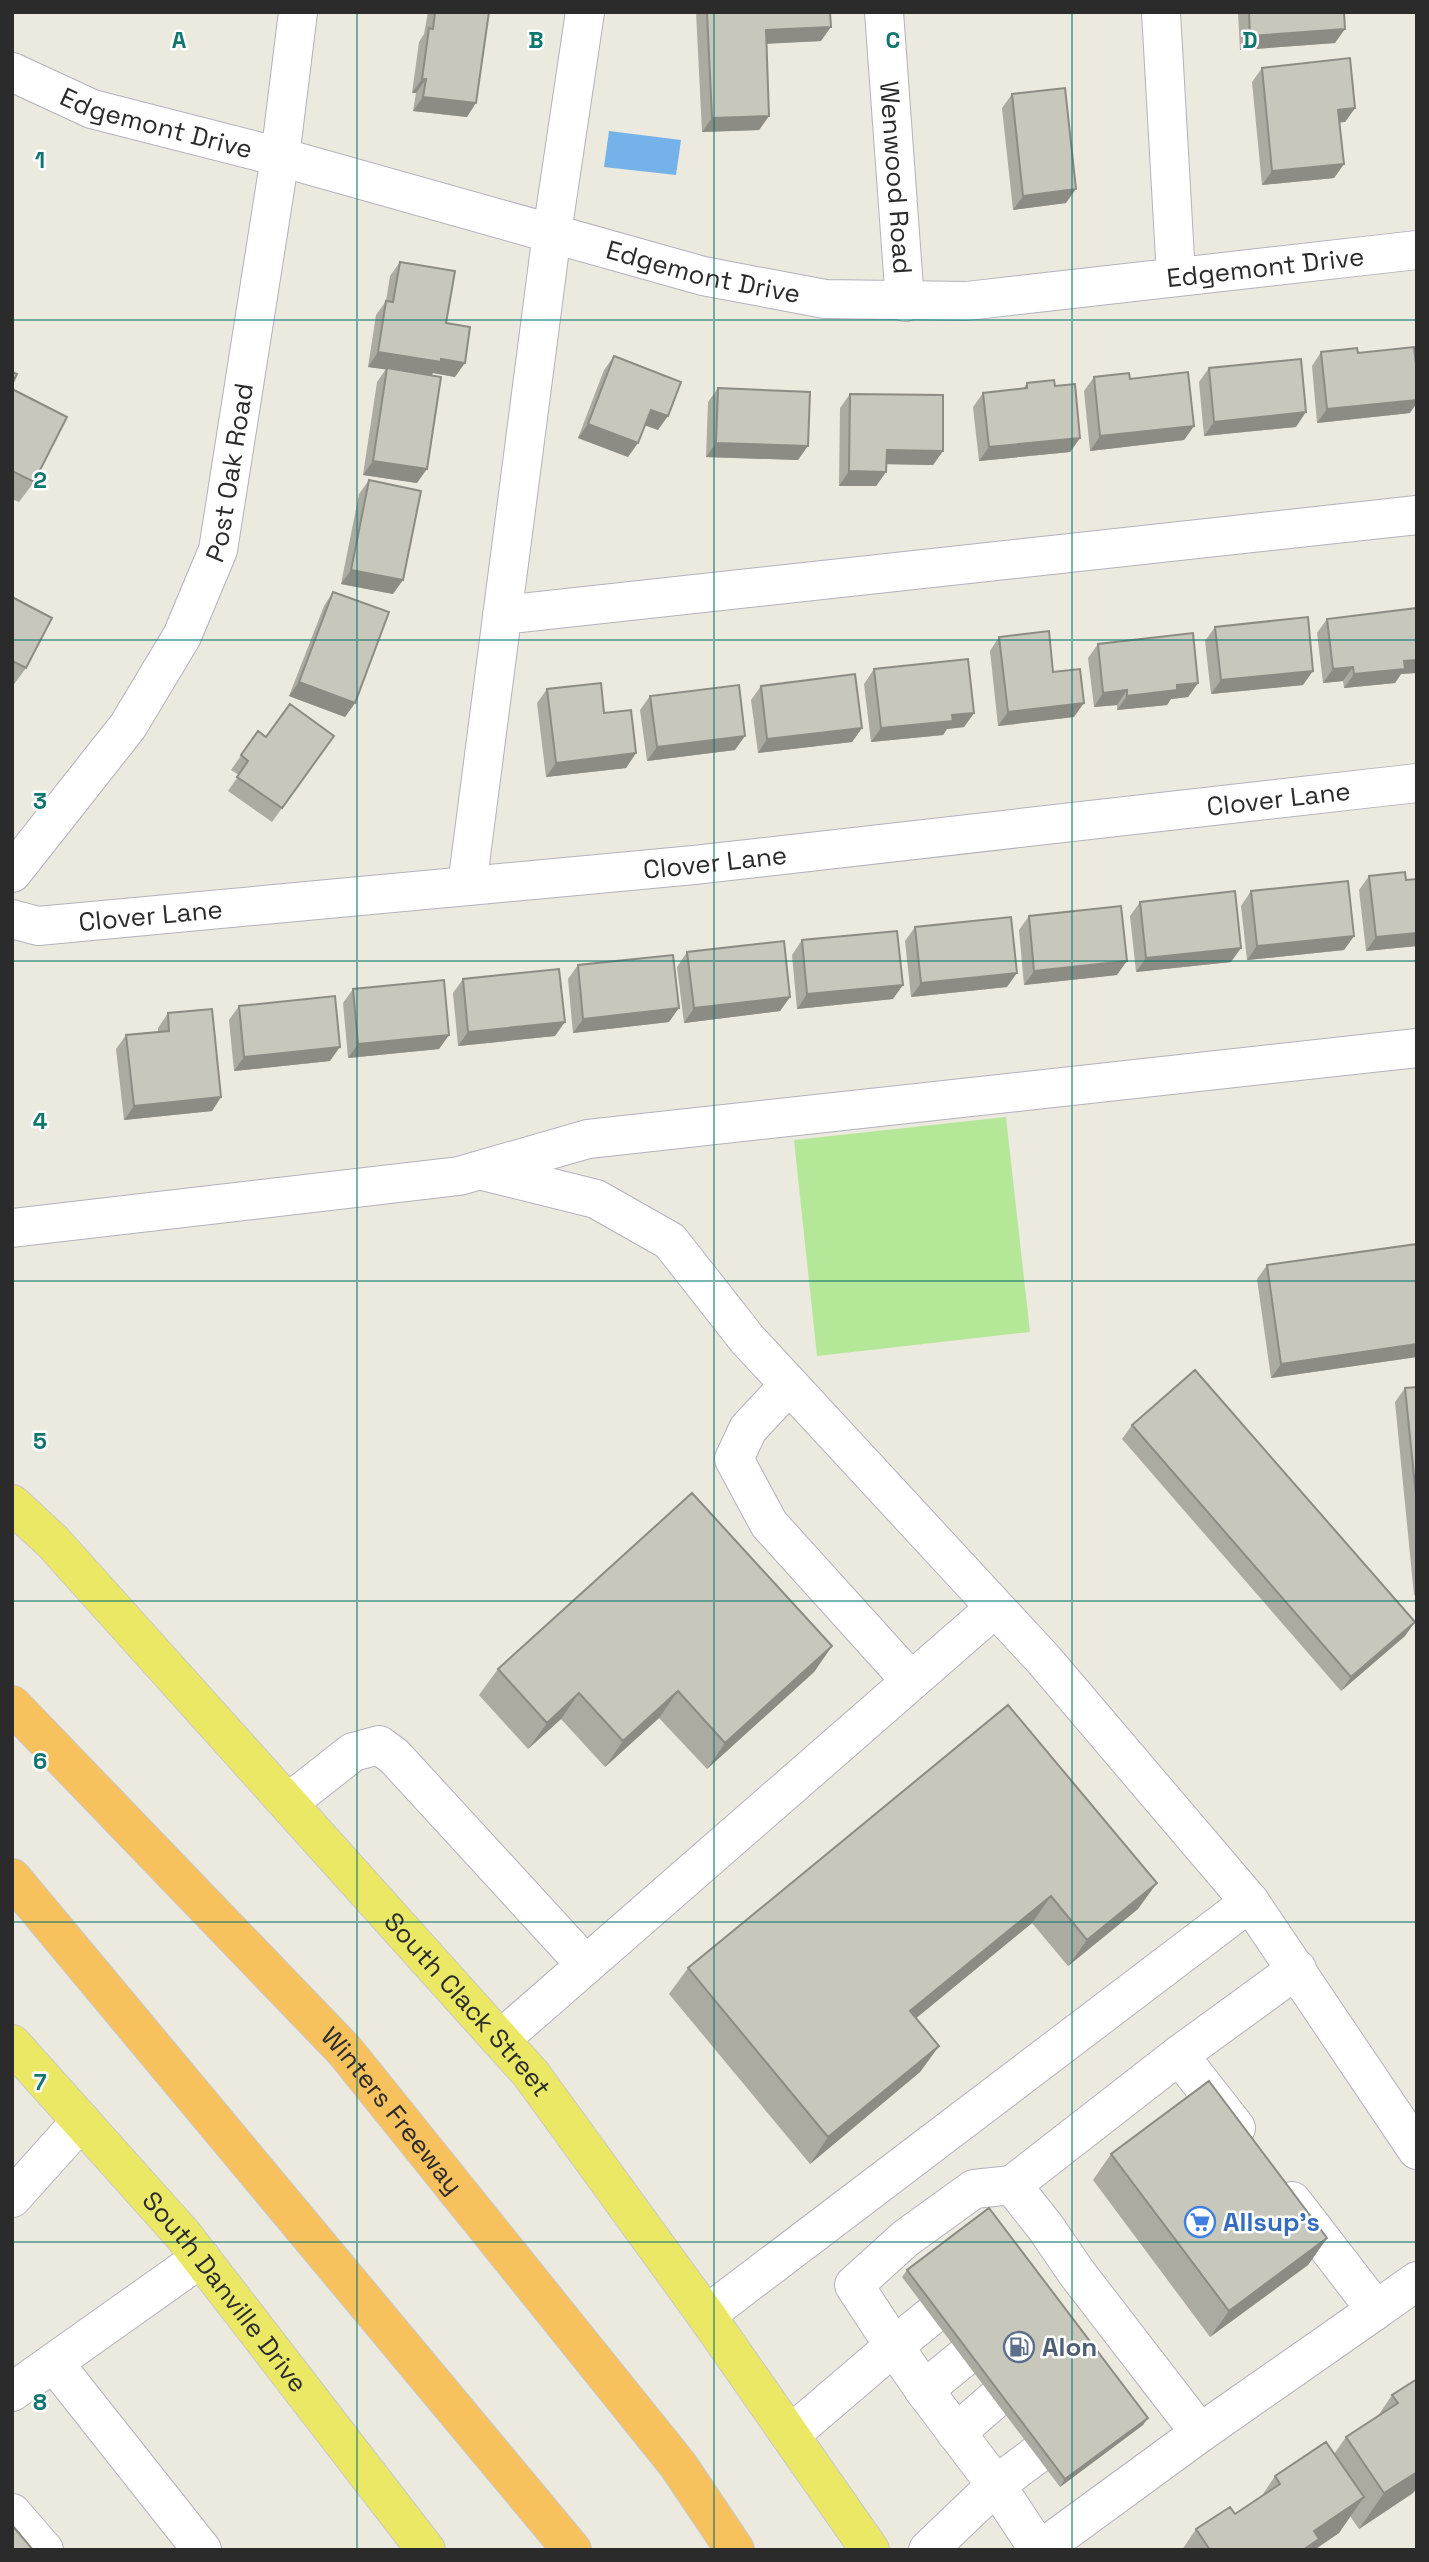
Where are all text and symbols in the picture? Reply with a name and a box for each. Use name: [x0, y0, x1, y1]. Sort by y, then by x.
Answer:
text: A: [172, 25, 187, 55]
text: B: [528, 25, 544, 55]
text: C: [886, 25, 900, 55]
text: D: [1242, 25, 1258, 55]
street label: Edgemont Drive: [55, 80, 256, 166]
street label: Wenwood Road: [872, 80, 920, 275]
text: 1: [35, 145, 45, 175]
street label: Edgemont Drive: [602, 233, 803, 311]
street label: Edgemont Drive: [1165, 239, 1366, 295]
street label: Post Oak Road: [198, 381, 261, 567]
text: 2: [33, 465, 47, 495]
street label: Clover Lane: [1205, 774, 1352, 824]
text: 3: [33, 786, 47, 816]
street label: Clover Lane: [642, 838, 789, 887]
street label: Clover Lane: [77, 892, 224, 939]
text: 4: [33, 1106, 48, 1136]
text: 5: [33, 1426, 47, 1456]
text: 6: [33, 1746, 47, 1776]
street label: South Clack Street: [377, 1905, 559, 2103]
street label: Winters Freeway: [314, 2019, 471, 2201]
text: 7: [34, 2067, 47, 2097]
street label: South Danville Drive: [135, 2184, 315, 2399]
supermarket icon: Allsup's: [1183, 2205, 1217, 2239]
place label: Allsup's: [1223, 2205, 1320, 2239]
fuel station icon: Alon: [1002, 2330, 1036, 2364]
place label: Alon: [1042, 2330, 1097, 2364]
text: 8: [33, 2387, 47, 2417]

